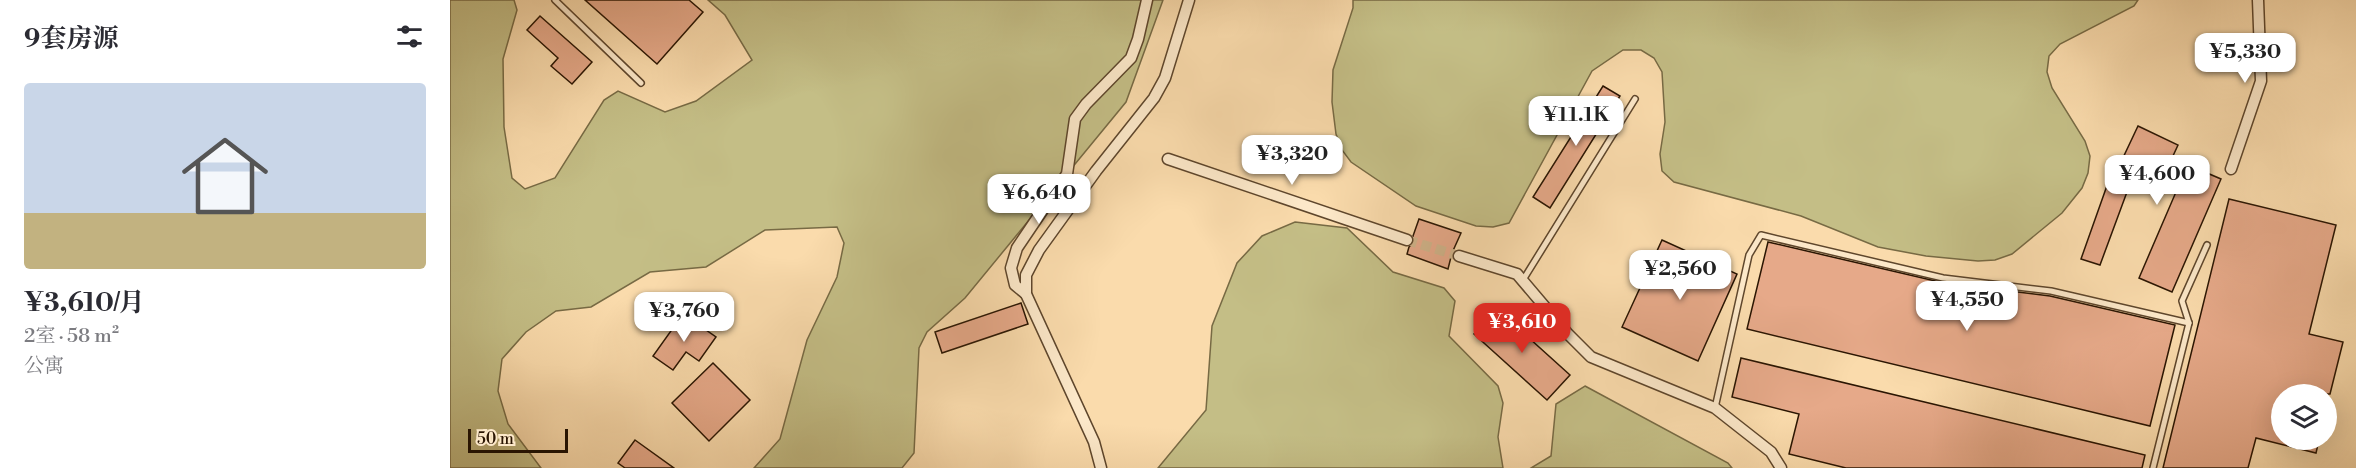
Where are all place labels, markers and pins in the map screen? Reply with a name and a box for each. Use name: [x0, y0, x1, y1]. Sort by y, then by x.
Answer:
pin: ¥5,330: [2196, 33, 2294, 84]
pin: ¥11.1K: [1527, 96, 1625, 147]
pin: ¥3,320: [1243, 135, 1341, 186]
pin: ¥4,600: [2108, 155, 2206, 206]
pin: ¥6,640: [990, 174, 1088, 225]
pin: ¥2,560: [1631, 250, 1729, 301]
pin: ¥4,550: [1918, 281, 2016, 332]
pin: ¥3,760: [635, 292, 733, 343]
pin: ¥3,610: [1473, 303, 1571, 354]

